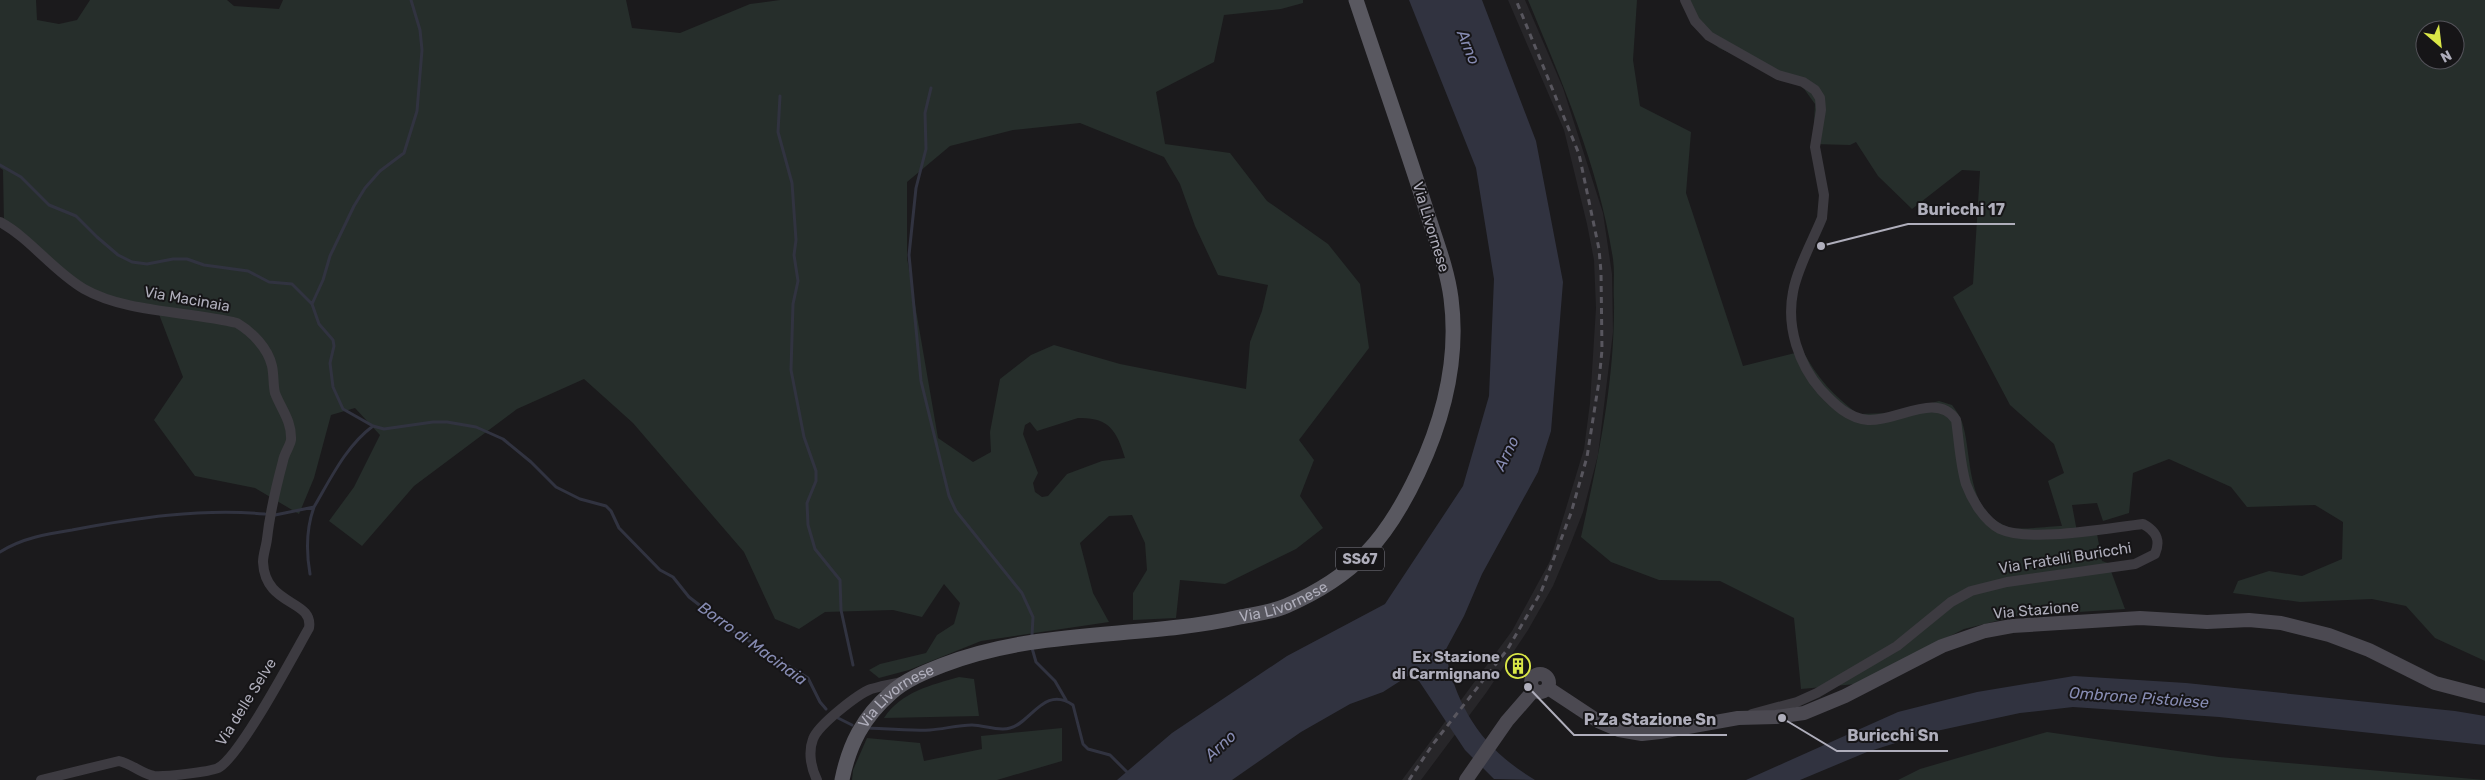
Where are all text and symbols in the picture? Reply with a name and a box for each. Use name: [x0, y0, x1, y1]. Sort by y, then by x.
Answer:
north arrow: [2415, 20, 2465, 70]
water label: Arno: [1453, 26, 1484, 67]
text: N: [2437, 46, 2454, 66]
street label: Via Livornese: [1409, 180, 1453, 274]
callout: Buricchi 17: [1908, 193, 2015, 224]
text: Buricchi 17: [1917, 200, 2005, 219]
street label: Via Macinaia: [143, 283, 231, 315]
water label: Arno: [1490, 433, 1523, 474]
street label: Via Fratelli Buricchi: [1997, 539, 2133, 577]
road number: SS67: [1336, 548, 1384, 570]
street label: Via Livornese: [1238, 577, 1331, 626]
street label: Via Stazione: [1992, 597, 2080, 623]
water label: Borro di Macinaia: [695, 598, 811, 689]
place label: Ex Stazione di Carmignano: [1392, 648, 1500, 683]
building icon: Ex Stazione di Carmignano: [1505, 653, 1531, 679]
street label: Via delle Selve: [212, 655, 280, 749]
street label: Via Livornese: [854, 661, 937, 732]
water label: Ombrone Pistoiese: [2069, 683, 2209, 712]
callout: P.Za Stazione Sn: [1574, 704, 1727, 735]
text: P.Za Stazione Sn: [1584, 710, 1716, 729]
callout: Buricchi Sn: [1837, 720, 1948, 751]
water label: Arno: [1200, 726, 1240, 765]
text: Buricchi Sn: [1847, 726, 1939, 745]

